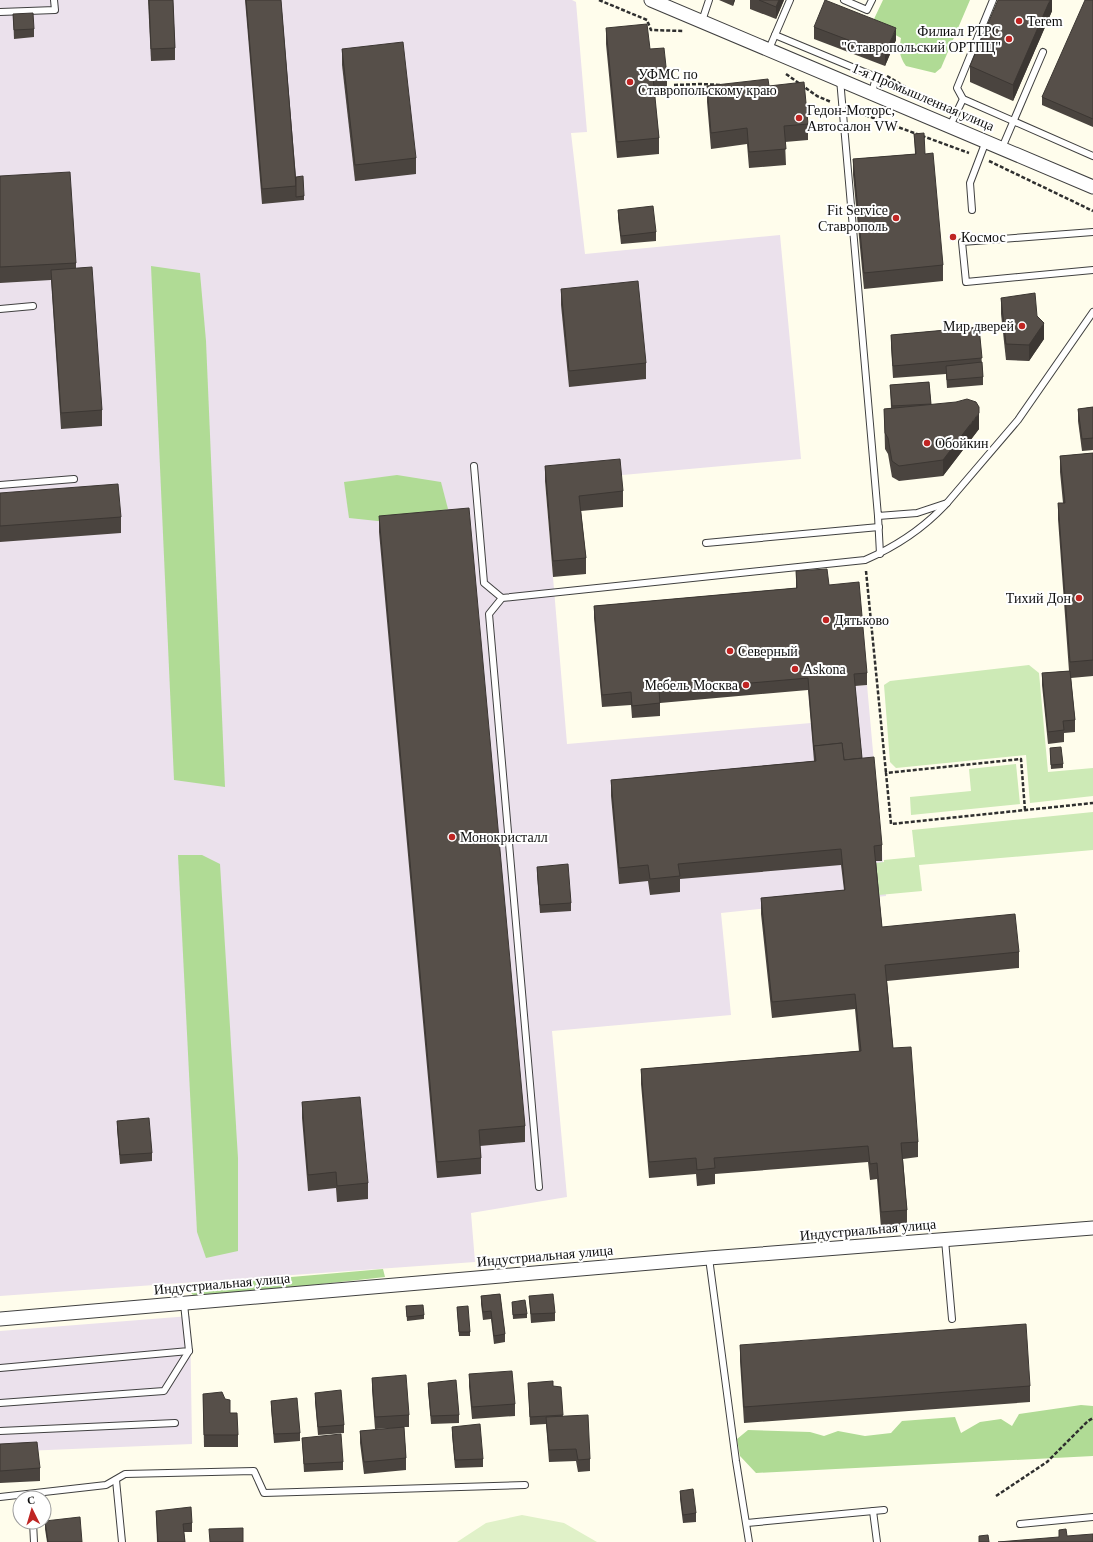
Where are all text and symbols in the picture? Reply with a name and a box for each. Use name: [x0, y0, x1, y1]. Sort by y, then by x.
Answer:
place label: Terem: [1027, 14, 1063, 29]
marker: Terem: [1014, 16, 1024, 26]
place label: Филиал РТРС "Ставропольский ОРТПЦ": [841, 24, 1001, 55]
marker: Филиал РТРС "Ставропольский ОРТПЦ": [1004, 34, 1014, 44]
street label: 1-я Промышленная улица: [849, 60, 997, 134]
place label: УФМС по Ставропольскому краю: [638, 67, 777, 98]
marker: УФМС по Ставропольскому краю: [625, 77, 635, 87]
place label: Гедон-Моторс, Автосалон VW: [807, 103, 898, 134]
marker: Гедон-Моторс, Автосалон VW: [794, 113, 804, 123]
place label: Fit Service Ставрополь: [818, 203, 888, 234]
marker: Fit Service Ставрополь: [891, 213, 901, 223]
place label: Космос: [961, 230, 1006, 245]
marker: Космос: [948, 232, 958, 242]
place label: Мир дверей: [943, 319, 1015, 334]
marker: Мир дверей: [1017, 321, 1027, 331]
place label: Обойкин: [935, 436, 989, 451]
marker: Обойкин: [922, 438, 932, 448]
place label: Тихий Дон: [1006, 591, 1071, 606]
marker: Тихий Дон: [1074, 593, 1084, 603]
place label: Дятьково: [834, 613, 889, 628]
marker: Дятьково: [821, 615, 831, 625]
place label: Северный: [738, 644, 798, 659]
marker: Северный: [725, 646, 735, 656]
place label: Askona: [803, 662, 847, 677]
marker: Askona: [790, 664, 800, 674]
place label: Мебель Москва: [644, 678, 739, 693]
marker: Мебель Москва: [741, 680, 751, 690]
place label: Монокристалл: [460, 830, 548, 845]
marker: Монокристалл: [447, 832, 457, 842]
street label: Индустриальная улица: [799, 1217, 937, 1243]
street label: Индустриальная улица: [476, 1243, 614, 1269]
street label: Индустриальная улица: [153, 1271, 291, 1297]
north arrow: [12, 1490, 52, 1530]
text: С: [27, 1494, 36, 1506]

